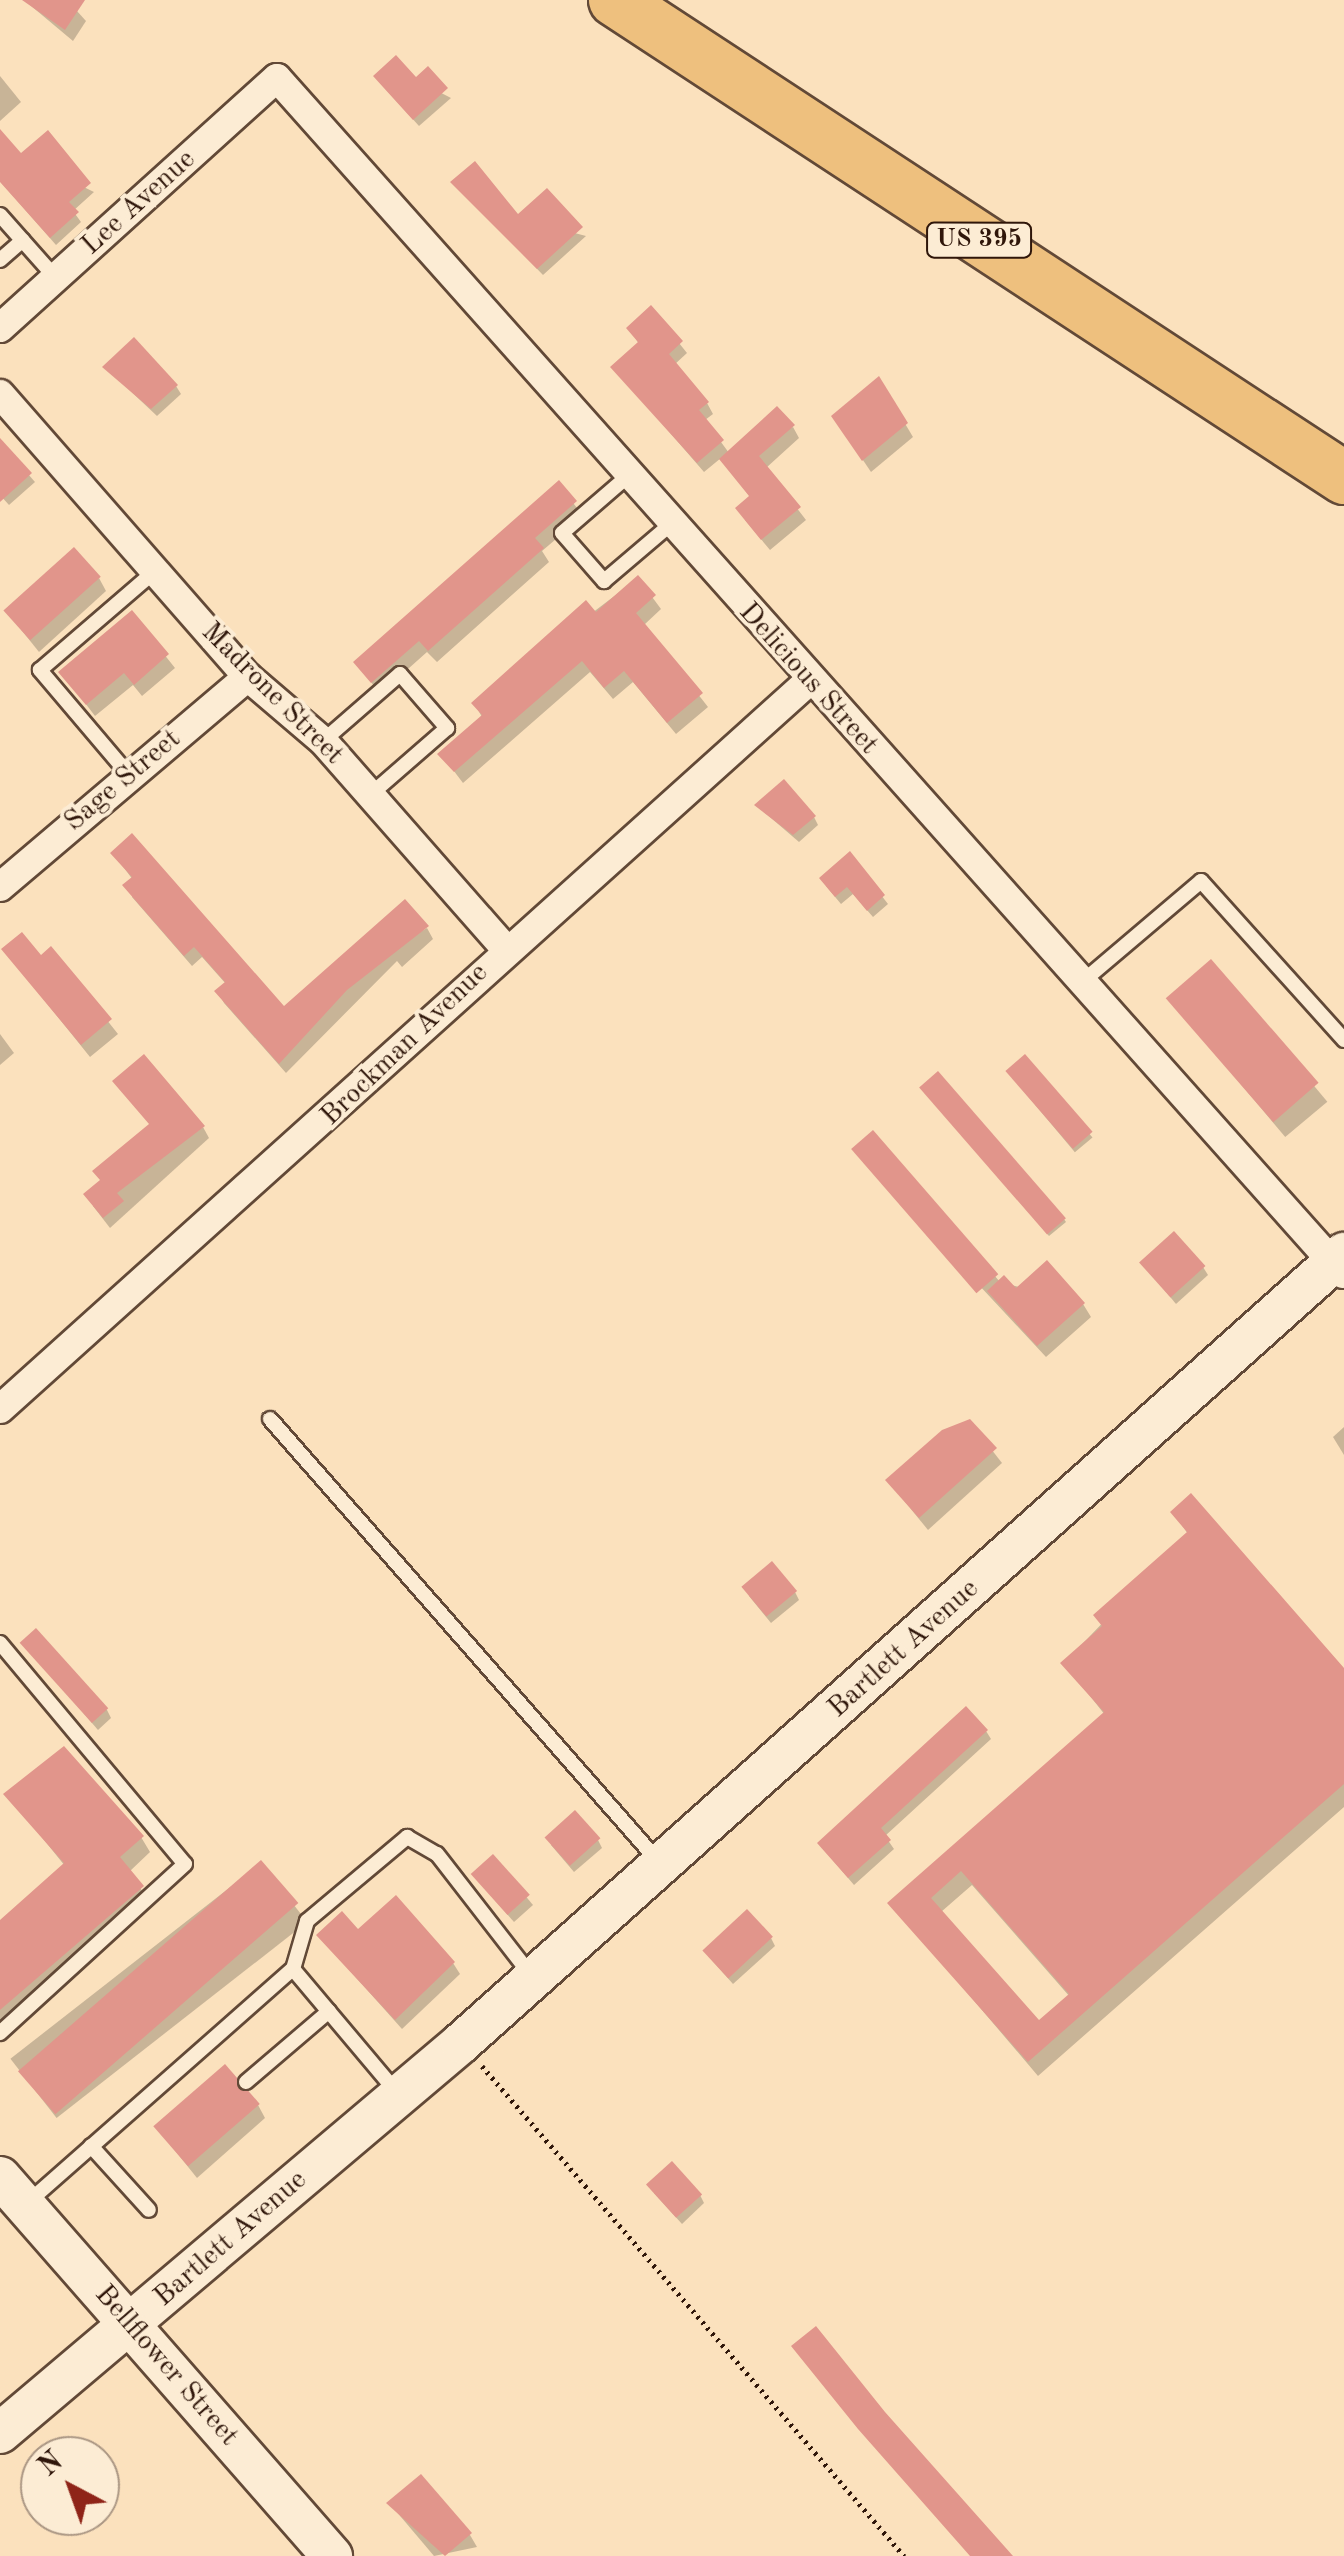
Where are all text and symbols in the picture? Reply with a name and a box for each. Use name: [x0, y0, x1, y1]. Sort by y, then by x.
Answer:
street label: Lee Avenue: [75, 143, 203, 263]
road number: US 395: [924, 220, 1034, 260]
street label: Delicious Street: [731, 596, 885, 762]
street label: Madrone Street: [194, 616, 350, 772]
street label: Sage Street: [58, 723, 188, 839]
street label: Brockman Avenue: [314, 957, 496, 1133]
street label: Bartlett Avenue: [822, 1573, 986, 1725]
street label: Bartlett Avenue: [148, 2164, 314, 2314]
street label: Bellflower Street: [87, 2279, 245, 2453]
north arrow: [20, 2436, 120, 2536]
text: N: [34, 2447, 69, 2482]

